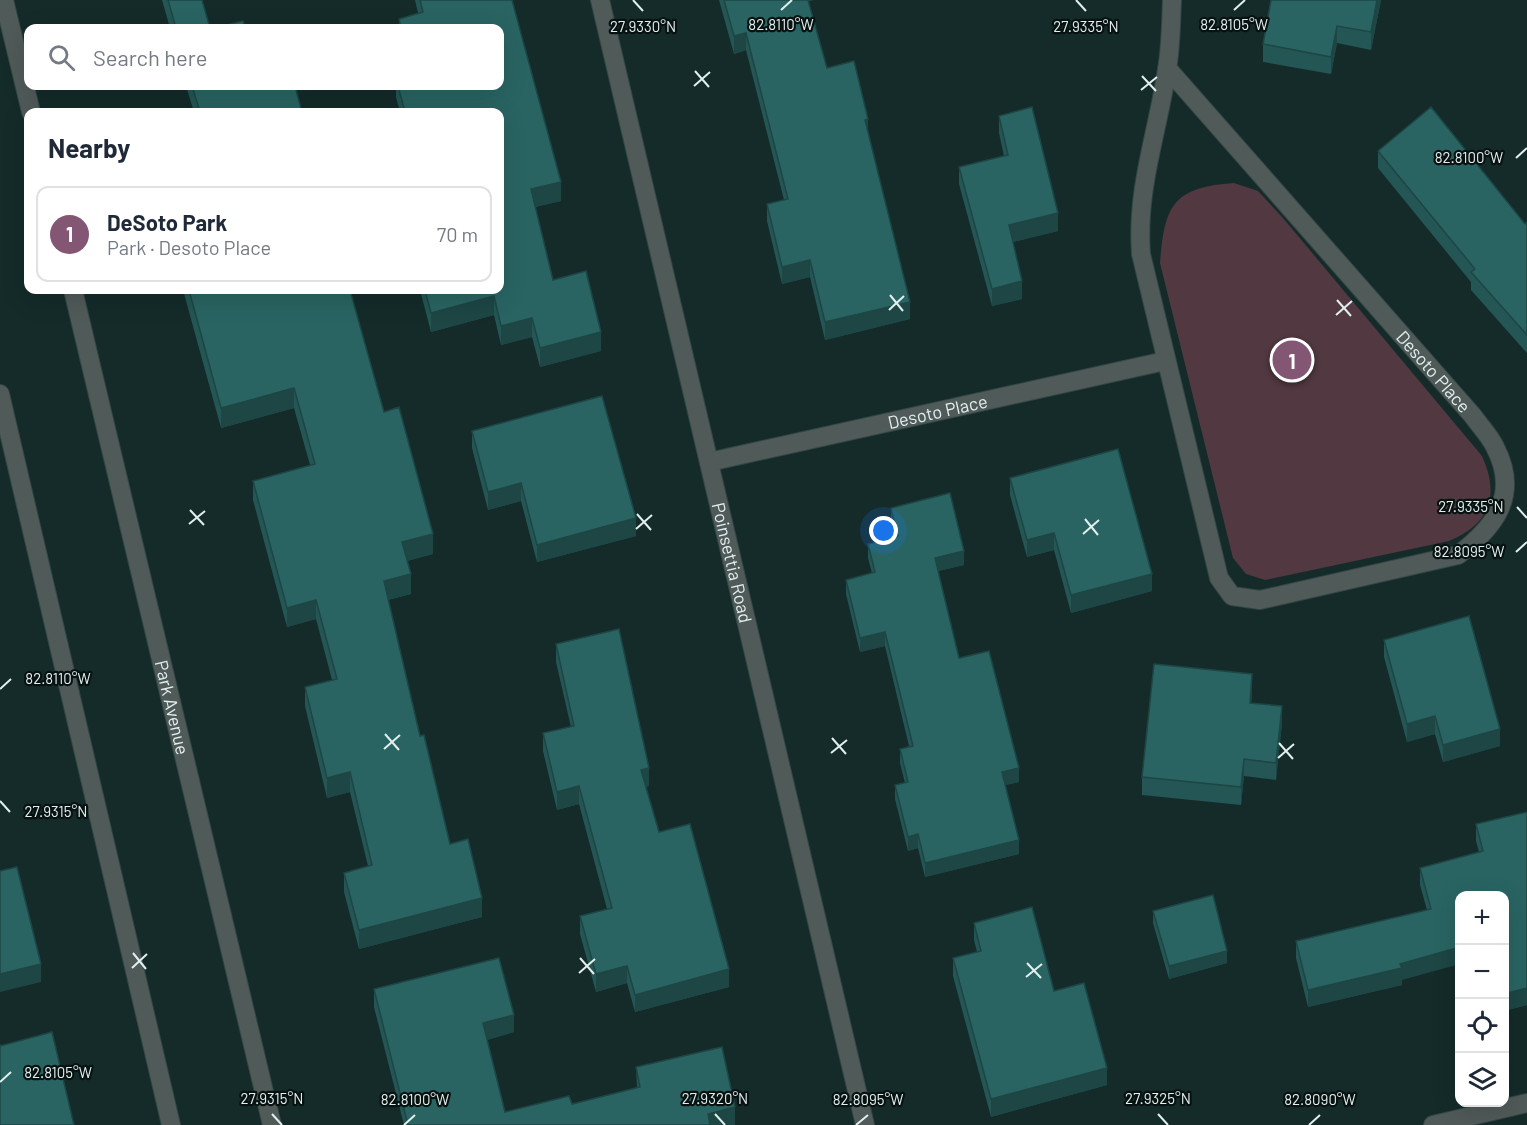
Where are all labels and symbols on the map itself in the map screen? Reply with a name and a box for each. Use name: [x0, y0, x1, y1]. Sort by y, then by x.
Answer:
text: 82.8110°W: [748, 15, 814, 33]
text: 82.8105°W: [1200, 15, 1268, 33]
text: 27.9330°N: [610, 17, 676, 35]
text: 27.9335°N: [1053, 17, 1119, 35]
text: 82.8100°W: [1435, 148, 1503, 166]
street label: Desoto Place: [1392, 326, 1476, 417]
pin: 1: [1272, 338, 1312, 382]
street label: Desoto Place: [885, 390, 989, 433]
text: 27.9335°N: [1438, 497, 1504, 515]
street label: Poinsettia Road: [708, 500, 757, 625]
your location: [869, 516, 898, 545]
text: 82.8095°W: [1434, 542, 1504, 560]
street label: Park Avenue: [151, 658, 194, 757]
text: 82.8110°W: [25, 669, 91, 687]
text: 27.9315°N: [25, 802, 87, 820]
text: 82.8105°W: [24, 1063, 92, 1081]
text: 27.9315°N: [241, 1089, 303, 1107]
text: 27.9320°N: [682, 1089, 748, 1107]
text: 27.9325°N: [1125, 1089, 1191, 1107]
text: 82.8100°W: [381, 1090, 449, 1108]
text: 82.8095°W: [833, 1090, 903, 1108]
text: 82.8090°W: [1284, 1090, 1356, 1108]

